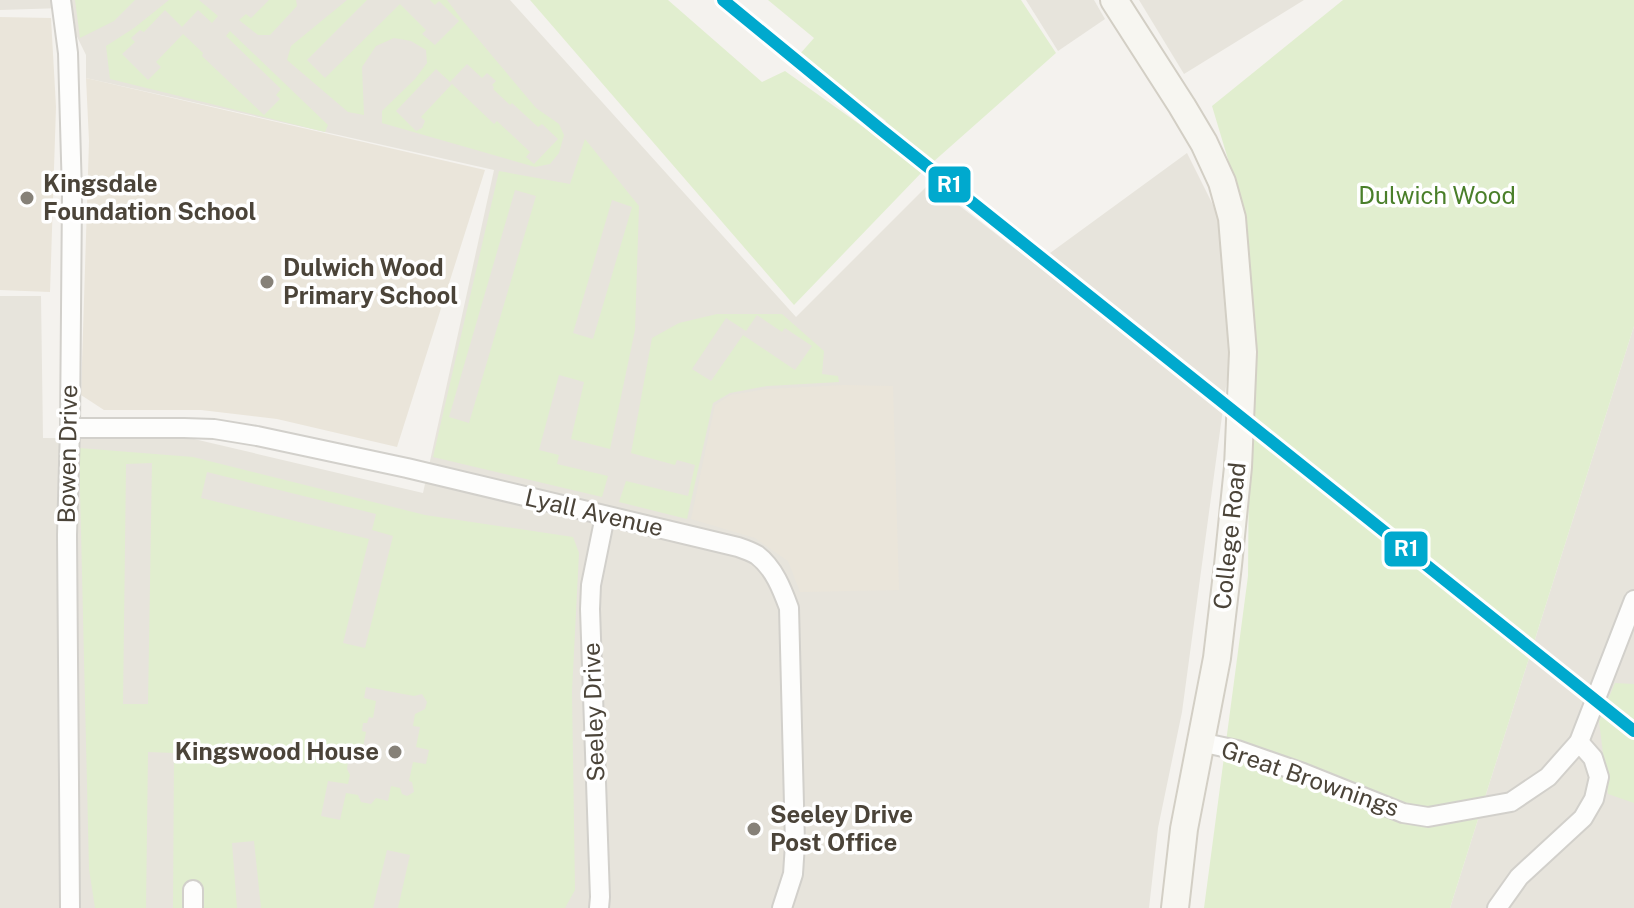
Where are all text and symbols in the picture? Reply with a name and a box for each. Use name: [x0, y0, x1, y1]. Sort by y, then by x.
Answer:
line badge: R1: [927, 165, 972, 204]
place label: Kingsdale Foundation School: [43, 169, 256, 225]
text: R1: [937, 171, 961, 197]
park label: Dulwich Wood: [1358, 181, 1516, 209]
marker: Kingsdale Foundation School: [18, 189, 36, 207]
place label: Dulwich Wood Primary School: [283, 253, 458, 309]
marker: Dulwich Wood Primary School: [258, 273, 276, 291]
street label: Bowen Drive: [52, 384, 82, 524]
street label: College Road: [1207, 461, 1251, 611]
street label: Lyall Avenue: [522, 483, 666, 542]
line badge: R1: [1383, 530, 1429, 568]
text: R1: [1394, 535, 1418, 561]
street label: Seeley Drive: [577, 642, 609, 782]
street label: Great Brownings: [1218, 735, 1403, 822]
place label: Kingswood House: [175, 737, 379, 765]
marker: Kingswood House: [386, 743, 404, 761]
place label: Seeley Drive Post Office: [770, 800, 913, 856]
marker: Seeley Drive Post Office: [745, 820, 763, 838]

